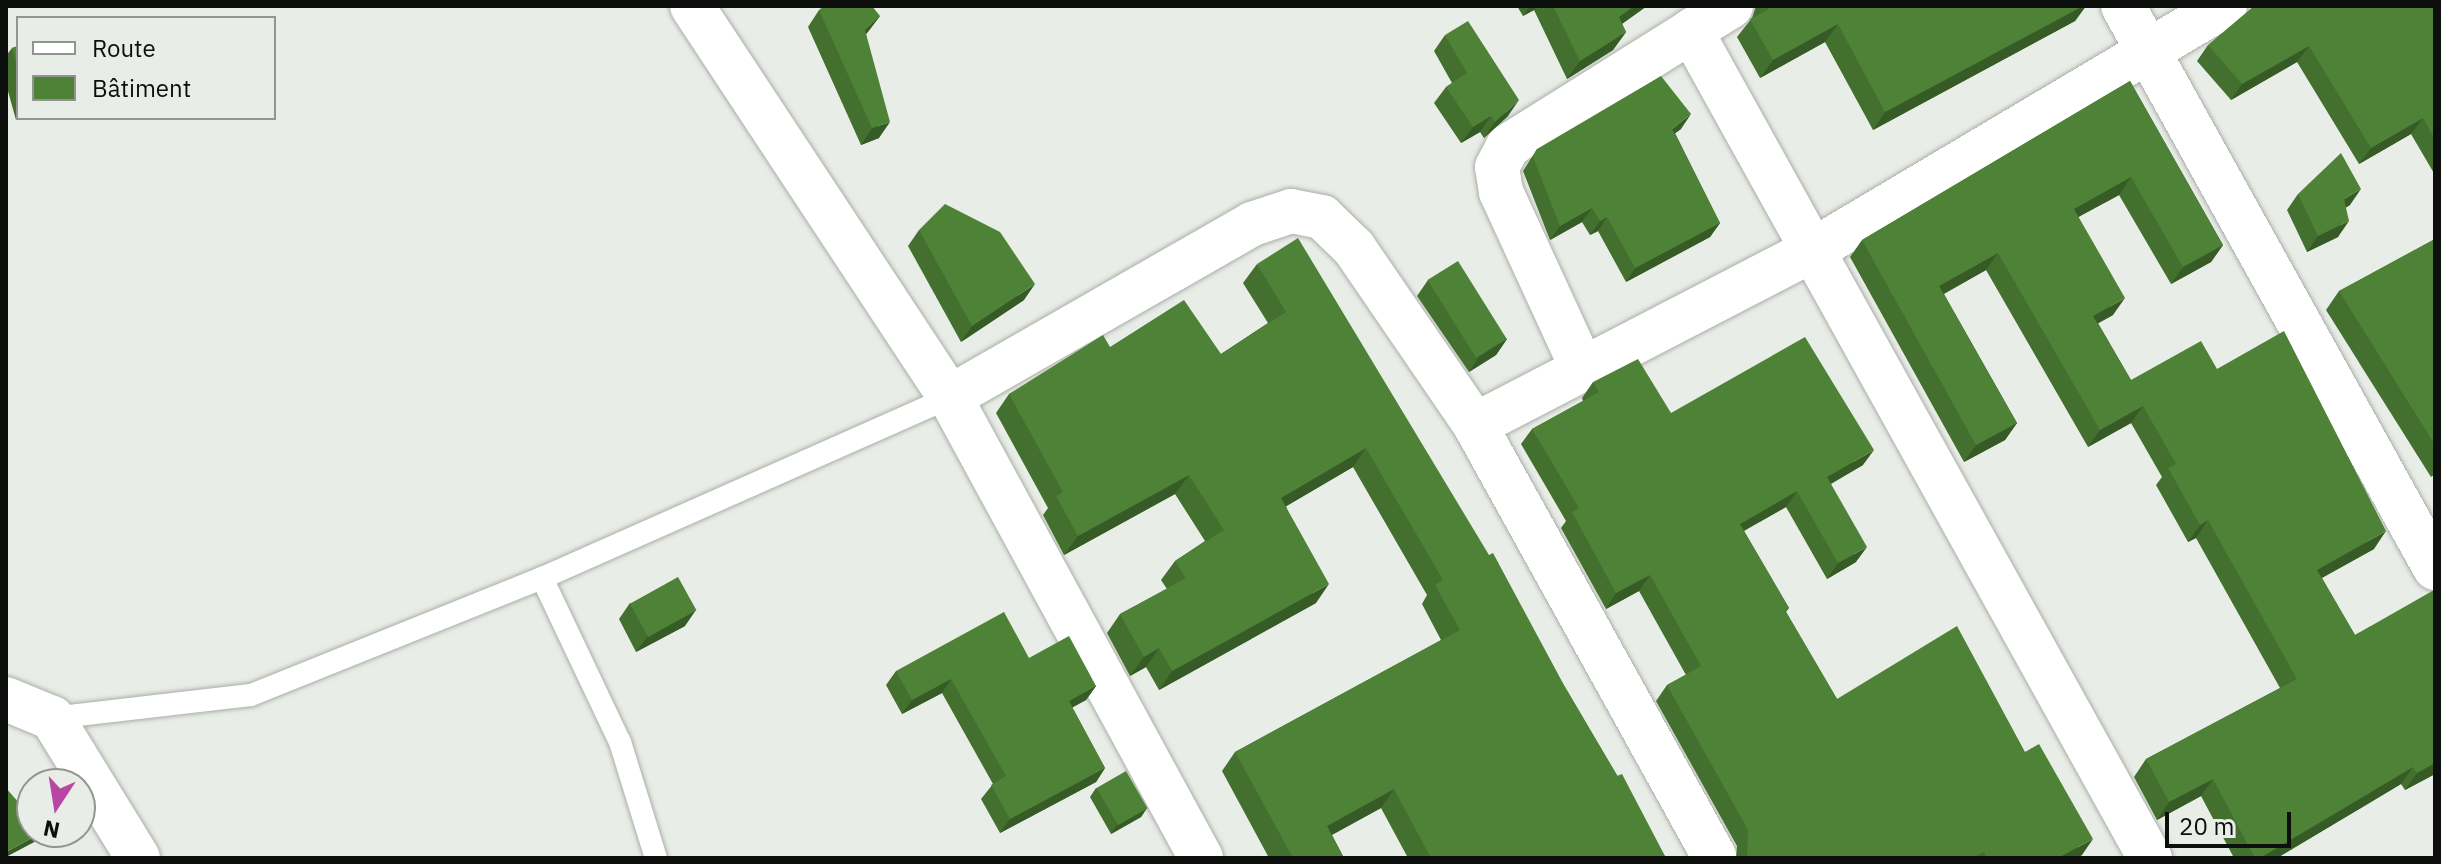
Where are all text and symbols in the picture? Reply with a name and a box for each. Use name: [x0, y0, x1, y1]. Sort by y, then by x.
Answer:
legend: [16, 16, 276, 120]
text: Route: [92, 32, 156, 64]
text: Bâtiment: [92, 72, 191, 104]
north arrow: [16, 768, 96, 848]
scale bar: [2169, 796, 2295, 846]
text: 20 m: [2179, 810, 2234, 842]
text: N: [41, 814, 62, 846]

